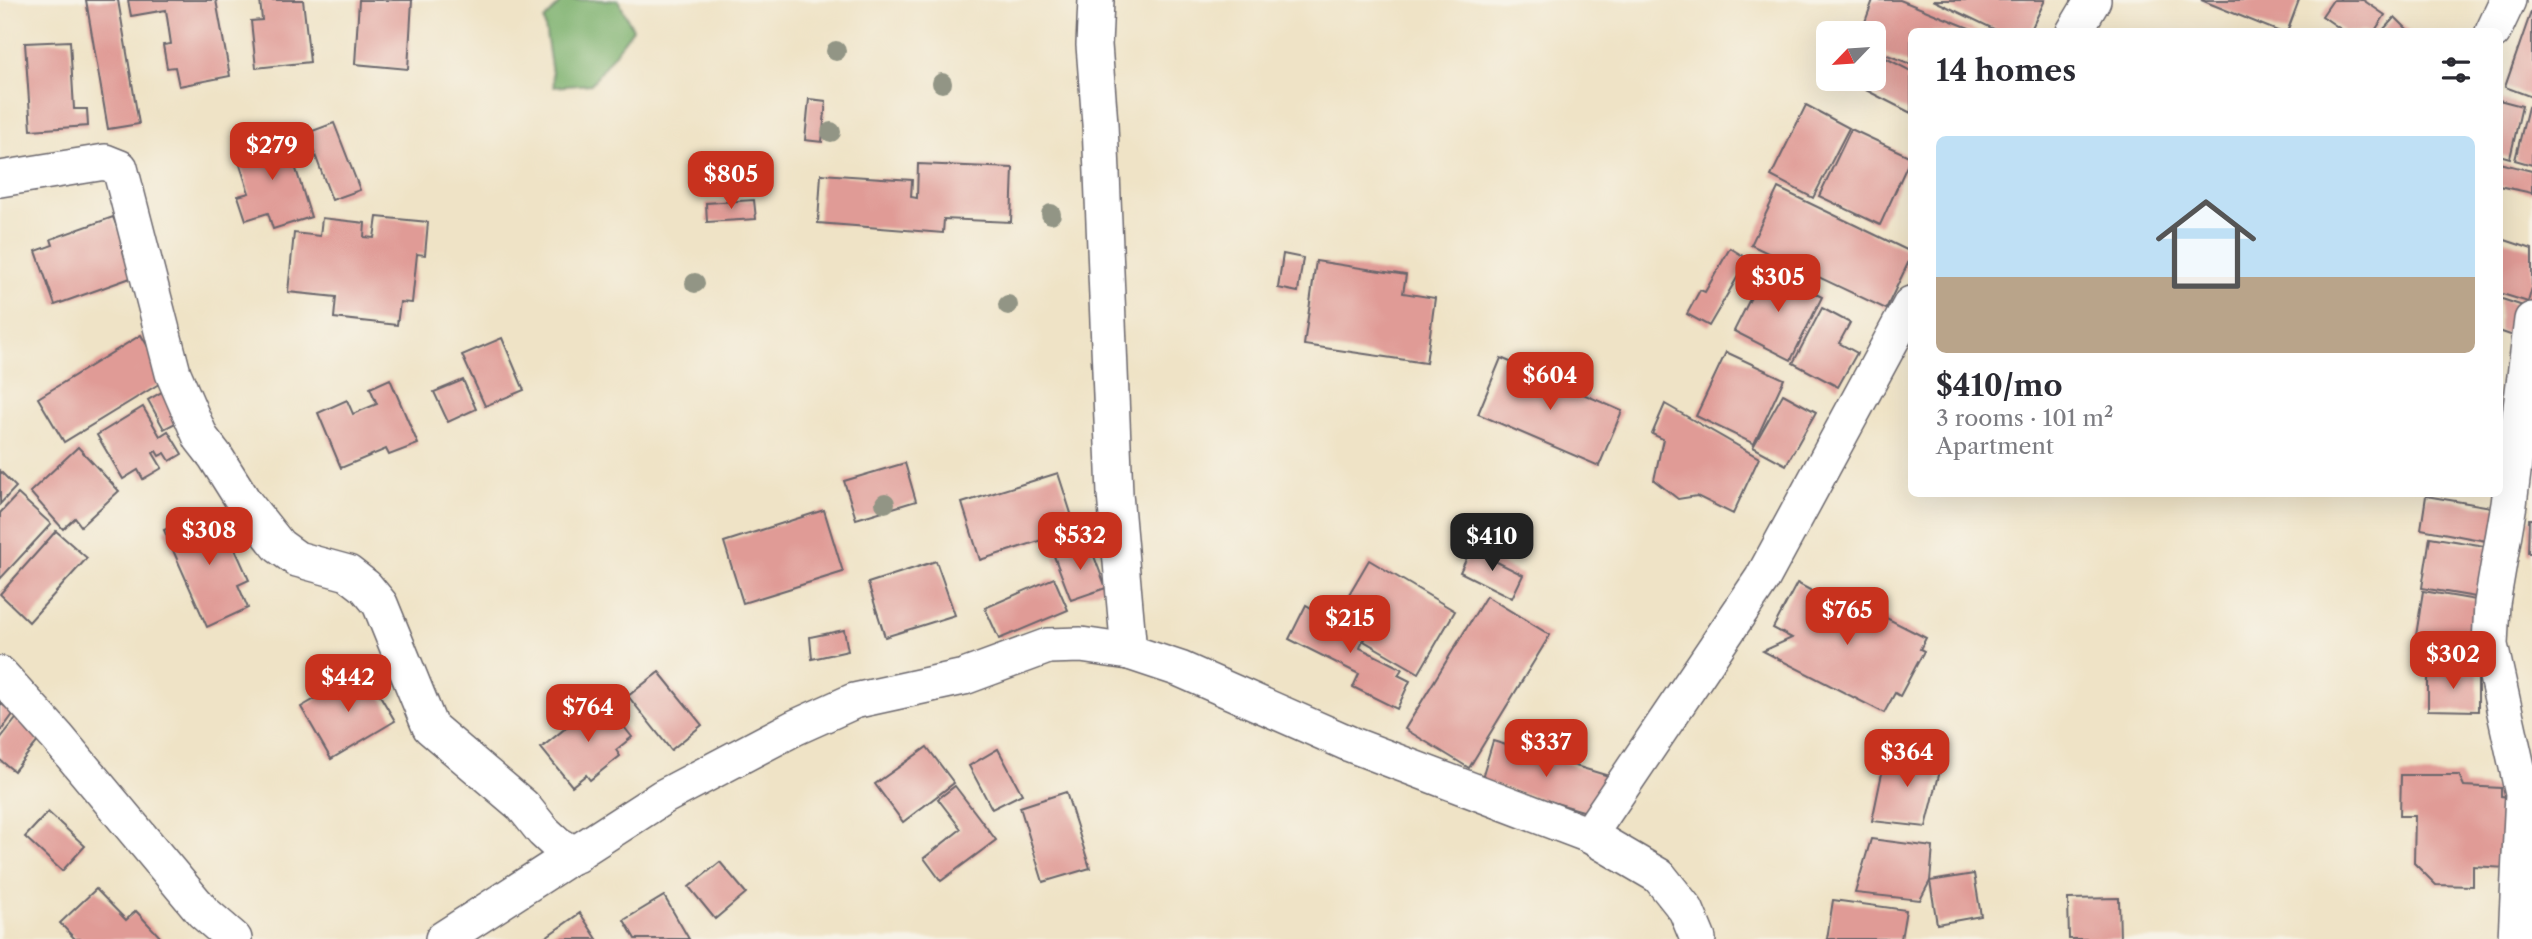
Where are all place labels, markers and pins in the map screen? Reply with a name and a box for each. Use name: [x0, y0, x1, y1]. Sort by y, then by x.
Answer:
pin: $279: [231, 122, 313, 182]
pin: $805: [690, 152, 772, 211]
pin: $305: [1737, 254, 1819, 314]
pin: $604: [1509, 352, 1591, 412]
pin: $308: [168, 508, 250, 567]
pin: $532: [1039, 512, 1121, 572]
pin: $410: [1451, 514, 1533, 573]
pin: $765: [1806, 588, 1888, 647]
pin: $215: [1309, 596, 1391, 655]
pin: $302: [2412, 632, 2494, 691]
pin: $442: [307, 654, 389, 714]
pin: $764: [547, 684, 629, 744]
pin: $337: [1505, 720, 1587, 779]
pin: $364: [1866, 730, 1948, 789]

